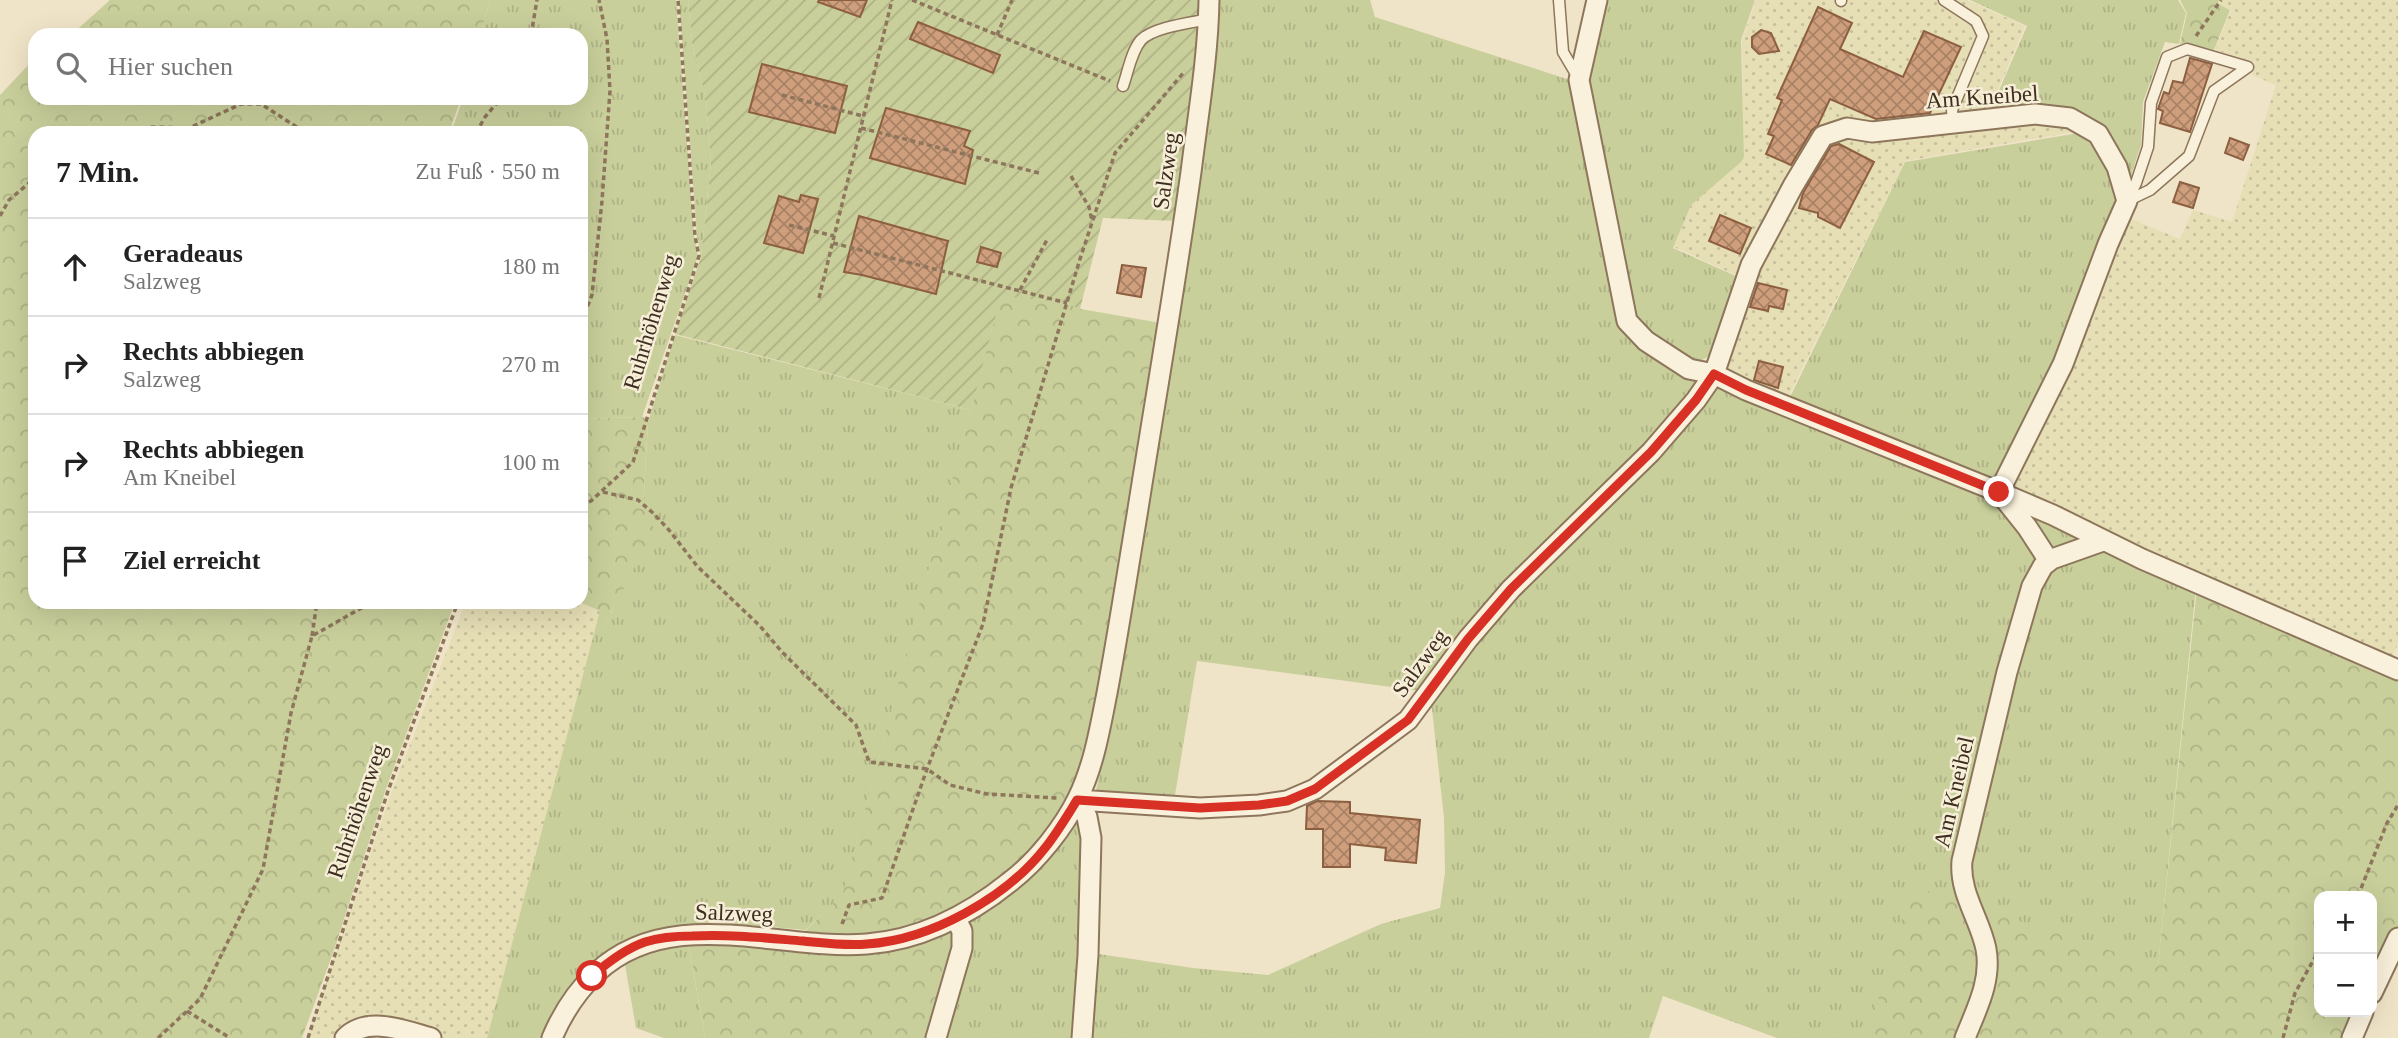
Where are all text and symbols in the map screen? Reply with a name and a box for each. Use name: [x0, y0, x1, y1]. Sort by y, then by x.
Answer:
search box: [28, 28, 588, 105]
icon: search: [52, 48, 90, 86]
text: Hier suchen: [108, 52, 233, 81]
street label: Am Kneibel: [1925, 81, 2039, 113]
street label: Salzweg: [1148, 130, 1184, 211]
text: 7 Min.: [56, 155, 139, 188]
text: Zu Fuß · 550 m: [416, 159, 560, 184]
text: Geradeaus: [123, 239, 243, 268]
icon: ahead: [56, 248, 94, 286]
street label: Ruhrhöhenweg: [619, 251, 684, 393]
text: 180 m: [502, 254, 560, 279]
text: Salzweg: [123, 269, 201, 294]
text: Rechts abbiegen: [123, 337, 304, 366]
icon: right: [56, 346, 94, 384]
text: 270 m: [502, 352, 560, 377]
text: Salzweg: [123, 367, 201, 392]
text: Rechts abbiegen: [123, 435, 304, 464]
icon: right: [56, 444, 94, 482]
text: 100 m: [502, 450, 560, 475]
text: Am Kneibel: [123, 465, 236, 490]
route end: [1983, 476, 2014, 507]
icon: arrive: [56, 542, 94, 580]
text: Ziel erreicht: [123, 546, 260, 575]
street label: Salzweg: [1387, 624, 1453, 702]
street label: Am Kneibel: [1929, 734, 1979, 850]
street label: Ruhrhöhenweg: [322, 740, 392, 882]
map controls: [2314, 891, 2377, 1017]
button: +: [2314, 891, 2377, 954]
street label: Salzweg: [695, 899, 774, 927]
button: −: [2314, 954, 2377, 1017]
route start: [576, 960, 607, 991]

